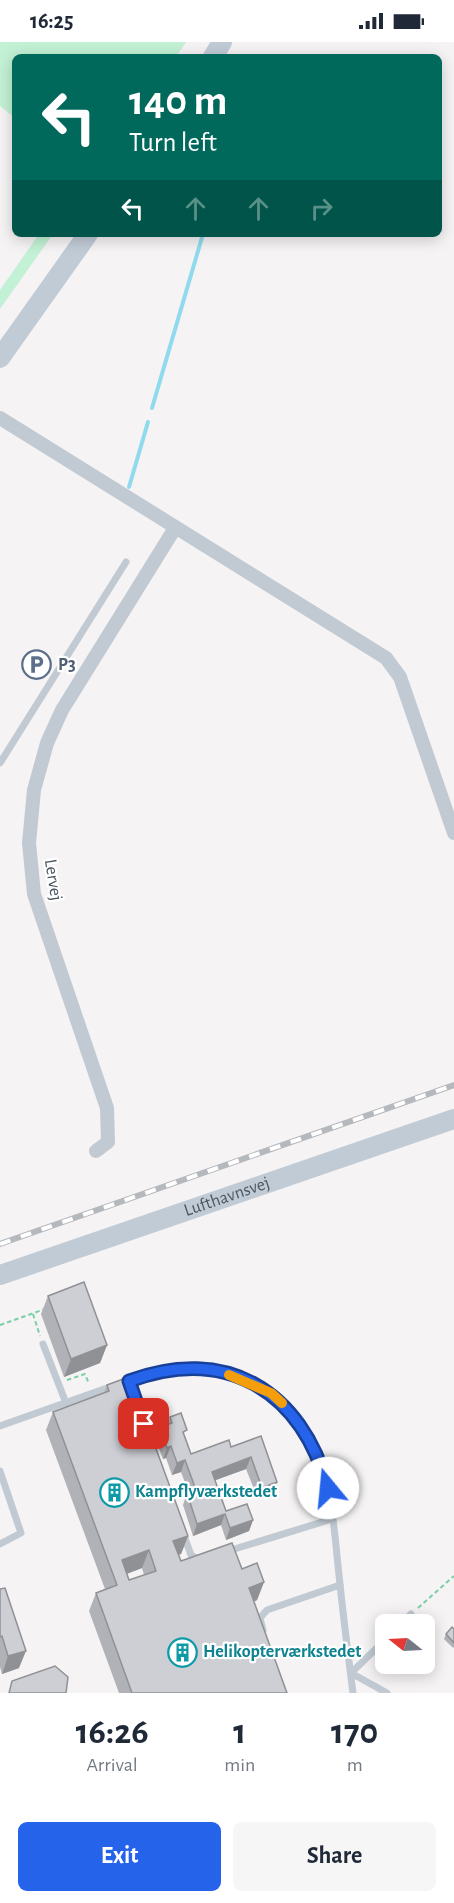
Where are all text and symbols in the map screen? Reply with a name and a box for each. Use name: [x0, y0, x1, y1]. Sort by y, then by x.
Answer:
text: 16:25: [30, 10, 73, 32]
icon: left: [30, 78, 108, 156]
text: 140 m: [129, 80, 227, 122]
text: Turn left: [129, 129, 217, 156]
icon: left: [116, 192, 149, 225]
icon: ahead: [179, 192, 212, 225]
icon: ahead: [242, 192, 275, 225]
icon: right: [305, 192, 338, 225]
parking icon: P3: [21, 649, 53, 681]
place label: P3: [58, 656, 76, 674]
street label: Lervej: [41, 858, 65, 902]
street label: Lufthavnsvej: [182, 1174, 272, 1220]
pin: [118, 1398, 169, 1449]
icon: arrive: [127, 1407, 160, 1440]
position arrow: [296, 1456, 360, 1520]
building icon: Kampflyværkstedet: [98, 1476, 130, 1508]
place label: Kampflyværkstedet: [135, 1483, 277, 1501]
north arrow: [375, 1614, 435, 1674]
map controls: [375, 1614, 435, 1674]
building icon: Helikopterværkstedet: [166, 1636, 198, 1668]
place label: Helikopterværkstedet: [203, 1643, 361, 1661]
text: 16:26: [76, 1714, 149, 1750]
text: 1: [233, 1714, 246, 1750]
text: 170: [331, 1714, 378, 1750]
text: Arrival: [86, 1755, 138, 1775]
text: min: [224, 1755, 255, 1775]
text: m: [347, 1755, 363, 1775]
button: Exit: [18, 1822, 221, 1891]
button: Share: [233, 1822, 436, 1891]

